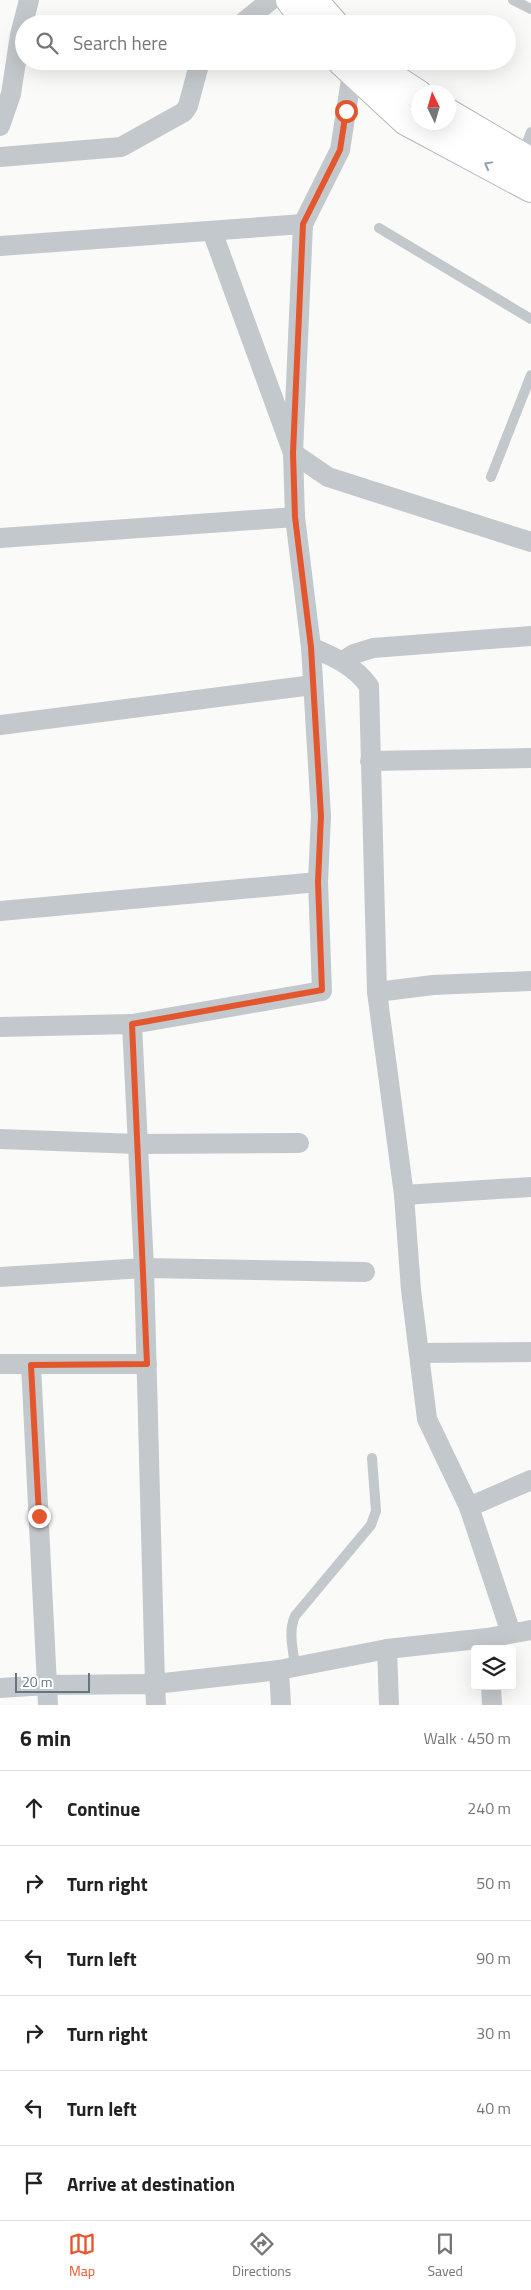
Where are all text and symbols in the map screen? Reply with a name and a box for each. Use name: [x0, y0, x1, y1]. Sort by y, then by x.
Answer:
search box: [15, 15, 516, 70]
text: Search here: [73, 28, 167, 57]
icon: search: [33, 29, 61, 57]
north arrow: [411, 85, 456, 130]
route start: [335, 100, 358, 123]
one-way arrow: [485, 161, 494, 171]
route end: [28, 1505, 51, 1528]
map controls: [471, 1645, 516, 1690]
button: layers: [471, 1645, 516, 1690]
scale bar: [15, 1670, 90, 1693]
text: 20 m: [22, 1671, 52, 1692]
text: 6 min: [20, 1722, 71, 1754]
text: Walk · 450 m: [423, 1726, 511, 1750]
icon: ahead: [20, 1794, 48, 1822]
text: Continue: [67, 1794, 140, 1823]
text: 240 m: [467, 1796, 511, 1820]
icon: right: [20, 1869, 48, 1897]
text: Turn right: [67, 1869, 148, 1898]
text: 50 m: [476, 1871, 511, 1895]
icon: left: [20, 1944, 48, 1972]
text: Turn left: [67, 1944, 137, 1973]
text: 90 m: [476, 1946, 511, 1970]
icon: right: [20, 2019, 48, 2047]
text: Turn right: [67, 2019, 148, 2048]
text: 30 m: [476, 2021, 511, 2045]
icon: left: [20, 2094, 48, 2122]
text: Turn left: [67, 2094, 137, 2123]
text: 40 m: [476, 2096, 511, 2120]
icon: arrive: [20, 2169, 48, 2197]
text: Arrive at destination: [67, 2169, 235, 2198]
tab: Map: [68, 2230, 96, 2281]
tab: Directions: [232, 2230, 291, 2281]
tab: Saved: [427, 2230, 463, 2281]

